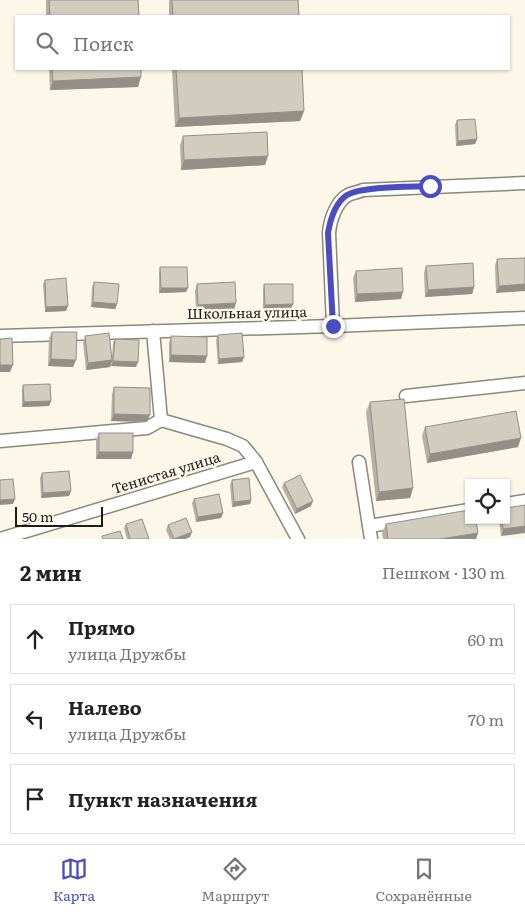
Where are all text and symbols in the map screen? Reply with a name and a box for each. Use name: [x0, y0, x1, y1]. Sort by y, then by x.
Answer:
search box: [15, 15, 510, 70]
icon: search: [33, 29, 61, 57]
text: Поиск: [73, 29, 134, 57]
route start: [419, 175, 442, 198]
street label: Школьная улица: [187, 301, 308, 323]
route end: [322, 315, 345, 338]
street label: Тенистая улица: [109, 446, 223, 498]
map controls: [465, 479, 510, 524]
button: locate: [465, 479, 510, 524]
scale bar: [15, 504, 102, 527]
text: 50 m: [22, 506, 54, 526]
text: 2 мин: [20, 556, 82, 587]
text: Пешком · 130 m: [382, 560, 505, 584]
text: Прямо: [68, 613, 135, 641]
icon: ahead: [21, 625, 49, 653]
text: 60 m: [467, 627, 504, 651]
text: улица Дружбы: [68, 641, 186, 665]
text: Налево: [68, 693, 142, 721]
icon: left: [21, 705, 49, 733]
text: 70 m: [468, 707, 504, 731]
text: улица Дружбы: [68, 721, 186, 745]
icon: arrive: [21, 785, 49, 813]
text: Пункт назначения: [68, 785, 257, 813]
tab: Карта: [53, 855, 95, 905]
tab: Маршрут: [201, 855, 269, 905]
tab: Сохранённые: [376, 855, 472, 905]

